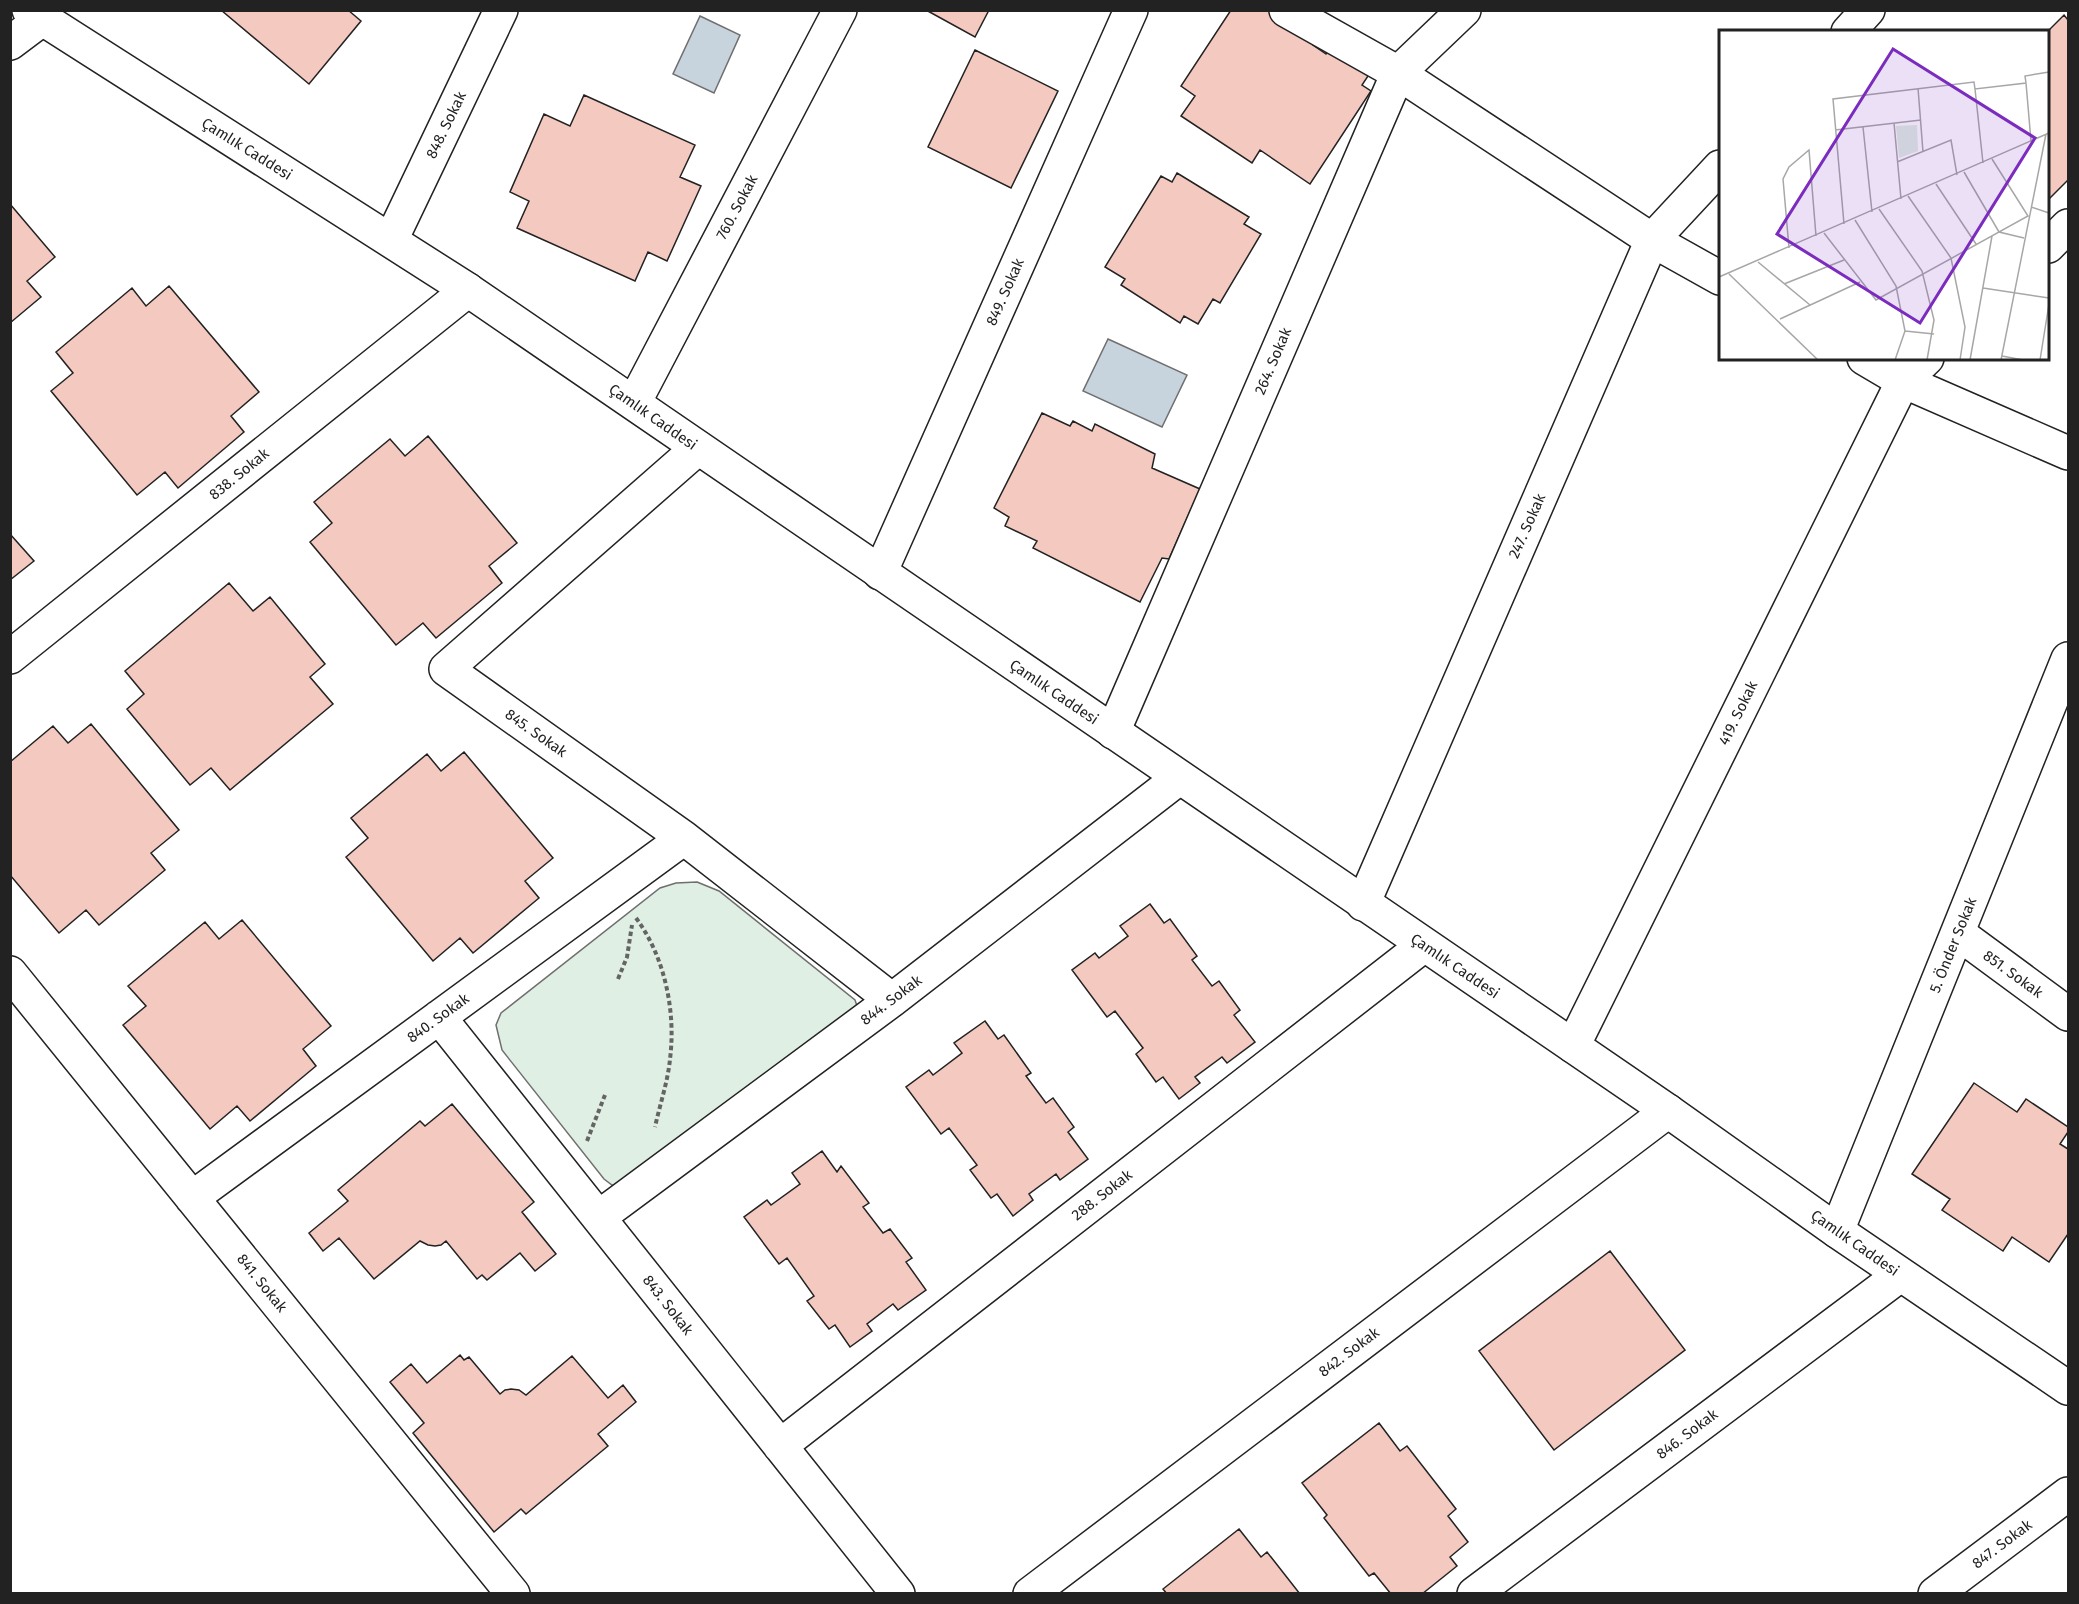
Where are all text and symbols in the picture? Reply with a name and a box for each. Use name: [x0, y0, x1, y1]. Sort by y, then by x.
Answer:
inset map: [1719, 30, 2049, 360]
street label: 848. Sokak: [422, 88, 470, 161]
street label: Çamlık Caddesi: [198, 114, 296, 184]
street label: 760. Sokak: [713, 171, 762, 242]
street label: 849. Sokak: [982, 255, 1028, 328]
street label: 264. Sokak: [1251, 324, 1295, 397]
street label: Çamlık Caddesi: [606, 380, 700, 454]
street label: 838. Sokak: [205, 444, 273, 504]
street label: 247. Sokak: [1505, 490, 1549, 561]
street label: Çamlık Caddesi: [1006, 656, 1102, 728]
street label: 419. Sokak: [1715, 678, 1761, 748]
street label: 845. Sokak: [502, 705, 571, 761]
street label: 5. Önder Sokak: [1926, 894, 1980, 995]
street label: Çamlık Caddesi: [1407, 930, 1503, 1002]
street label: 851. Sokak: [1980, 946, 2047, 1002]
street label: 844. Sokak: [857, 971, 925, 1029]
street label: 840. Sokak: [403, 989, 473, 1047]
street label: 288. Sokak: [1068, 1166, 1136, 1224]
street label: Çamlık Caddesi: [1808, 1206, 1902, 1280]
street label: 841. Sokak: [233, 1250, 291, 1316]
street label: 843. Sokak: [639, 1271, 697, 1339]
street label: 842. Sokak: [1315, 1323, 1383, 1381]
street label: 846. Sokak: [1653, 1405, 1721, 1463]
street label: 847. Sokak: [1968, 1515, 2036, 1572]

